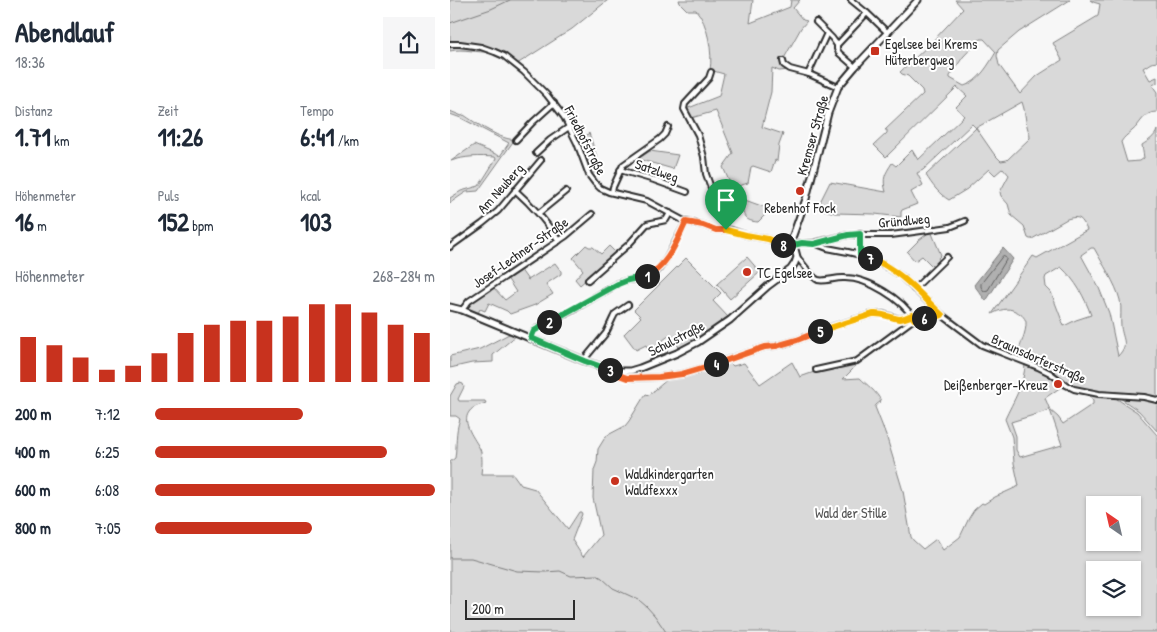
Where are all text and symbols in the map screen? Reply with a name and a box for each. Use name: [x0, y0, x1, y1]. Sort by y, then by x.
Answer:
text: Abendlauf: [15, 13, 115, 51]
button: share: [383, 17, 435, 69]
place label: Egelsee bei Krems Hüterbergweg: [885, 34, 977, 70]
marker: Egelsee bei Krems Hüterbergweg: [869, 45, 881, 57]
text: 18:36: [15, 51, 45, 73]
street label: Kremser Straße: [792, 92, 834, 178]
text: Distanz: [15, 101, 53, 120]
text: Zeit: [158, 101, 178, 120]
text: Tempo: [300, 101, 334, 120]
street label: Friedhofstraße: [559, 101, 612, 179]
text: 1.71: [15, 120, 51, 154]
text: 11:26: [158, 120, 203, 154]
text: 6:41: [300, 120, 335, 154]
text: km: [51, 131, 69, 150]
text: /km: [335, 131, 359, 150]
street label: Satzlweg: [632, 154, 681, 187]
street label: Am Neuberg: [472, 159, 528, 218]
pin: [705, 179, 747, 230]
marker: Rebenhof Fock: [794, 185, 806, 197]
text: Höhenmeter: [15, 186, 76, 205]
text: Puls: [158, 186, 179, 205]
text: kcal: [300, 186, 321, 205]
icon: arrive: [712, 186, 740, 214]
place label: Rebenhof Fock: [764, 198, 836, 217]
text: 16: [15, 205, 34, 239]
text: 152: [158, 205, 189, 239]
text: 103: [300, 205, 332, 239]
street label: Gründlweg: [878, 208, 931, 233]
street label: Josef-Lechner-Straße: [468, 212, 572, 293]
text: m: [34, 216, 47, 235]
text: bpm: [189, 216, 214, 235]
pin: 8: [770, 232, 796, 258]
text: 8: [780, 236, 787, 255]
pin: 7: [858, 246, 882, 270]
text: 7: [867, 249, 874, 268]
place label: TC Egelsee: [757, 263, 813, 283]
pin: 1: [634, 264, 660, 288]
text: Höhenmeter: [15, 265, 85, 287]
text: 268–284 m: [373, 265, 435, 287]
marker: TC Egelsee: [741, 266, 753, 278]
text: 1: [645, 267, 650, 286]
pin: 6: [912, 306, 936, 330]
text: 6: [922, 309, 927, 328]
pin: 2: [536, 310, 562, 334]
text: 2: [546, 313, 553, 332]
street label: Schulstraße: [644, 315, 708, 361]
pin: 5: [808, 318, 832, 344]
text: 5: [818, 322, 823, 341]
street label: Braunsdorferstraße: [988, 329, 1090, 388]
pin: 4: [704, 352, 728, 376]
text: 4: [714, 355, 719, 374]
pin: 3: [598, 358, 622, 382]
text: 3: [607, 361, 614, 380]
place label: Deißenberger-Kreuz: [944, 375, 1048, 395]
marker: Deißenberger-Kreuz: [1052, 378, 1064, 390]
text: 200 m: [15, 403, 51, 425]
text: 7:12: [95, 403, 120, 425]
text: 400 m: [15, 441, 50, 463]
text: 6:25: [95, 441, 119, 463]
place label: Waldkindergarten Waldfexxx: [625, 464, 714, 499]
marker: Waldkindergarten Waldfexxx: [609, 475, 621, 487]
text: 600 m: [15, 479, 50, 501]
text: 6:08: [95, 479, 119, 501]
north arrow: [1086, 496, 1141, 551]
map controls: [1086, 496, 1141, 616]
park label: Wald der Stille: [815, 503, 887, 522]
text: 800 m: [15, 517, 51, 539]
text: 7:05: [95, 517, 121, 539]
button: layers: [1086, 561, 1141, 616]
scale bar: [465, 597, 575, 620]
text: 200 m: [472, 599, 504, 618]

